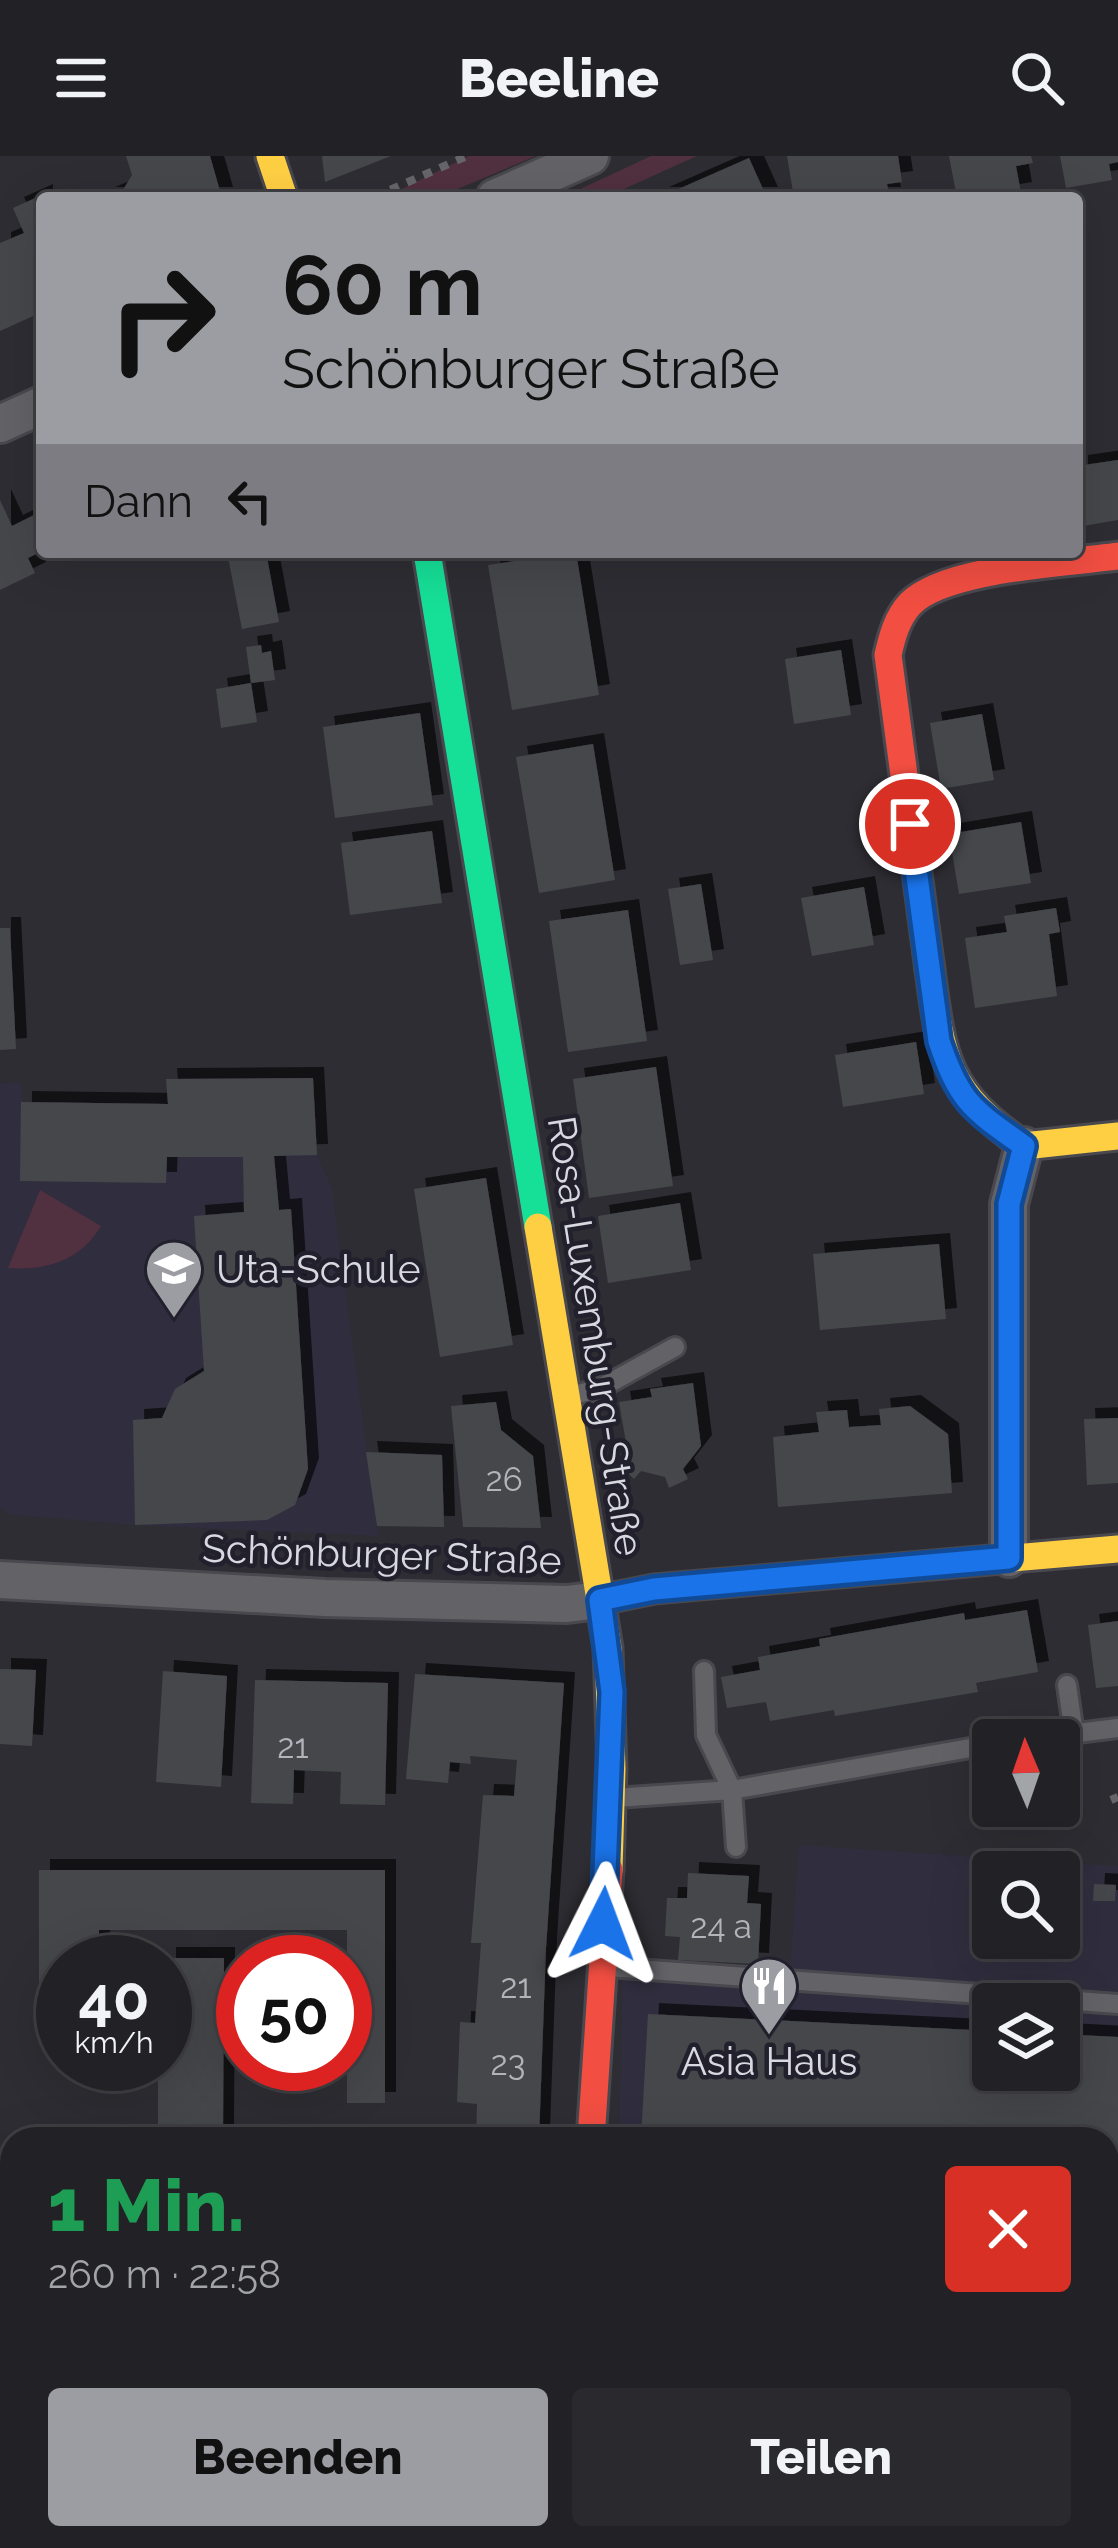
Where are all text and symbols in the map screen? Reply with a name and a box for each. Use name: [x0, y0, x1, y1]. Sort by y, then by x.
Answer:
icon: menu: [48, 45, 114, 111]
icon: search: [1004, 45, 1070, 111]
text: Beeline: [459, 46, 659, 110]
text: 60 m: [282, 236, 483, 335]
icon: right: [84, 240, 240, 396]
text: Schönburger Straße: [282, 337, 780, 401]
icon: left: [217, 468, 283, 534]
text: Dann: [84, 475, 193, 528]
pin: [859, 773, 961, 875]
icon: arrive: [877, 791, 943, 857]
street label: Rosa-Luxemburg-Straße: [539, 1113, 653, 1559]
school or university icon: Uta-Schule: [143, 1238, 205, 1320]
place label: Uta-Schule: [216, 1246, 421, 1292]
house number: 26: [485, 1460, 523, 1499]
street label: Schönburger Straße: [202, 1525, 562, 1583]
north arrow: [972, 1719, 1080, 1827]
map controls: [972, 1719, 1080, 2091]
house number: 21: [277, 1727, 309, 1766]
button: search: [972, 1851, 1080, 1959]
position arrow: [540, 1861, 666, 1987]
house number: 24 a: [690, 1907, 752, 1946]
speed limit sign: 50: [216, 1935, 372, 2091]
restaurant icon: Asia Haus: [738, 1955, 800, 2037]
text: 40: [78, 1963, 150, 2033]
house number: 21: [500, 1967, 532, 2006]
button: layers: [972, 1983, 1080, 2091]
text: km/h: [74, 2025, 154, 2060]
place label: Asia Haus: [681, 2038, 857, 2084]
house number: 23: [491, 2044, 525, 2083]
text: 1 Min.: [48, 2163, 245, 2248]
button: close: [945, 2166, 1071, 2292]
text: 260 m · 22:58: [48, 2251, 281, 2297]
button: Beenden: [48, 2388, 548, 2526]
button: Teilen: [572, 2388, 1071, 2526]

